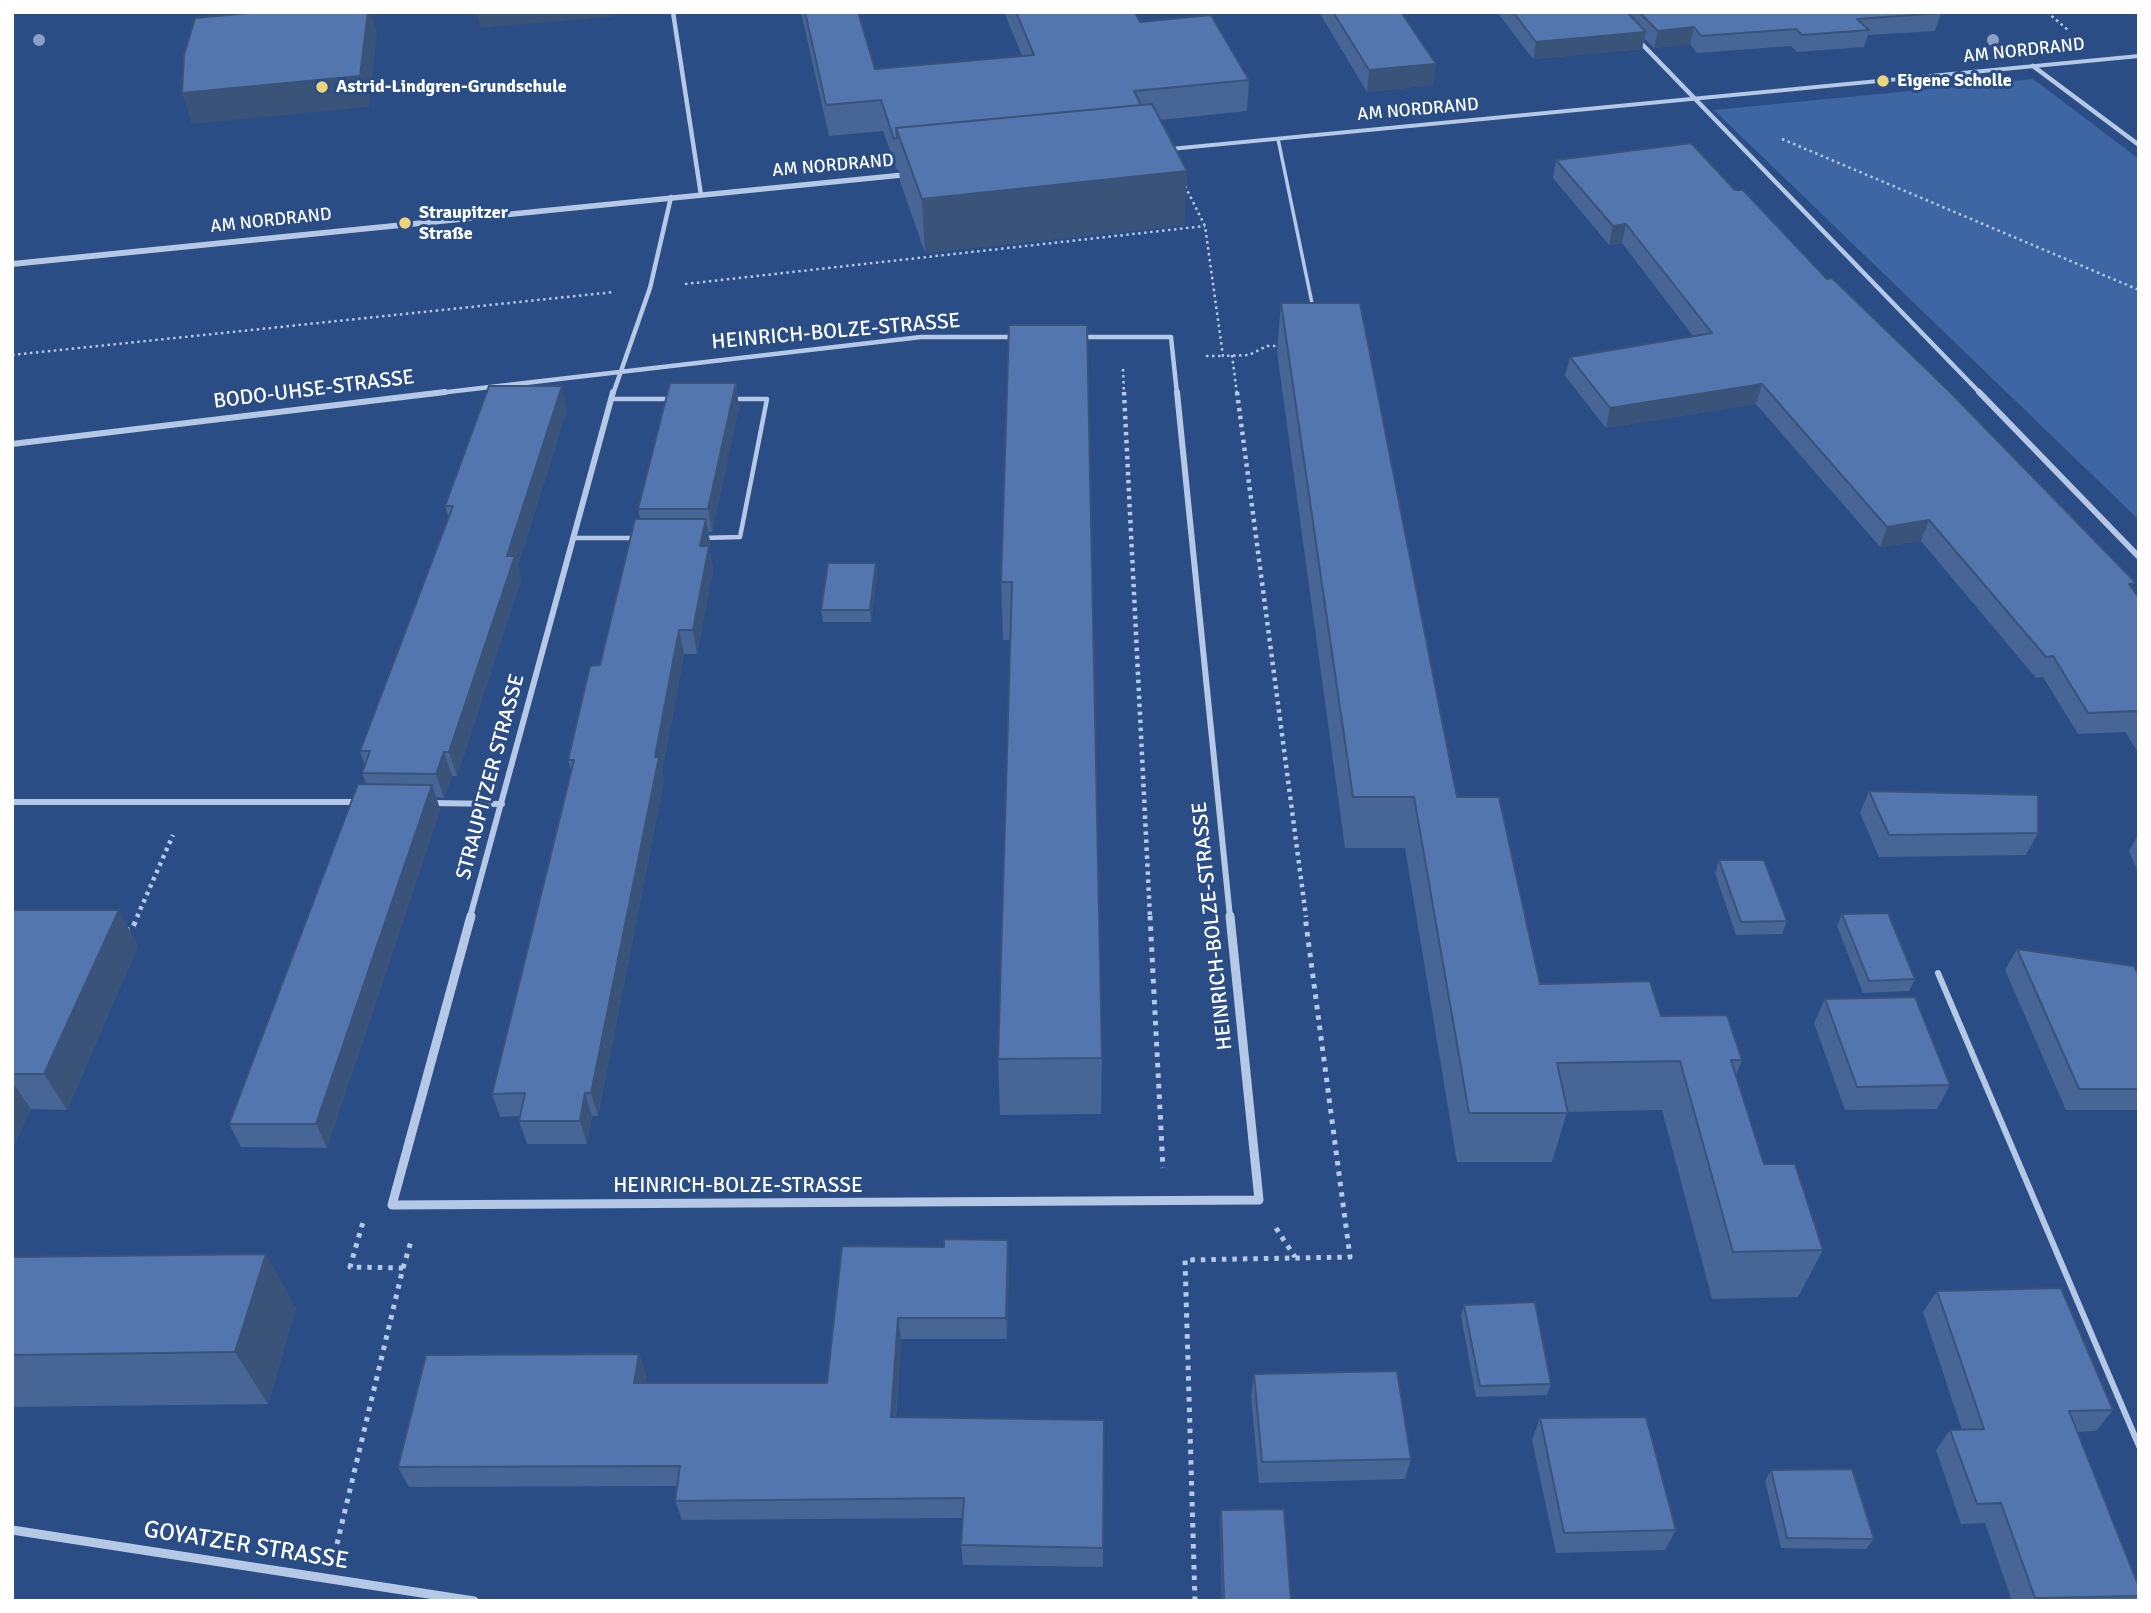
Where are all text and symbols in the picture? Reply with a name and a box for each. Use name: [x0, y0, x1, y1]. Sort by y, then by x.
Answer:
street label: AM NORDRAND: [1962, 34, 2086, 68]
place label: Eigene Scholle: [1897, 70, 2012, 92]
marker: Eigene Scholle: [1875, 73, 1891, 89]
place label: Astrid-Lindgren-Grundschule: [336, 76, 567, 98]
marker: Astrid-Lindgren-Grundschule: [314, 79, 330, 95]
street label: AM NORDRAND: [1356, 94, 1480, 126]
street label: AM NORDRAND: [771, 150, 895, 182]
place label: Straupitzer Straße: [419, 202, 508, 244]
street label: AM NORDRAND: [209, 204, 333, 238]
marker: Straupitzer Straße: [397, 215, 413, 231]
street label: HEINRICH-BOLZE-STRASSE: [711, 309, 961, 355]
street label: BODO-UHSE-STRASSE: [212, 365, 416, 415]
street label: STRAUPITZER STRASSE: [451, 671, 531, 883]
street label: HEINRICH-BOLZE-STRASSE: [1187, 800, 1239, 1052]
street label: HEINRICH-BOLZE-STRASSE: [613, 1173, 863, 1199]
street label: GOYATZER STRASSE: [141, 1516, 351, 1576]

